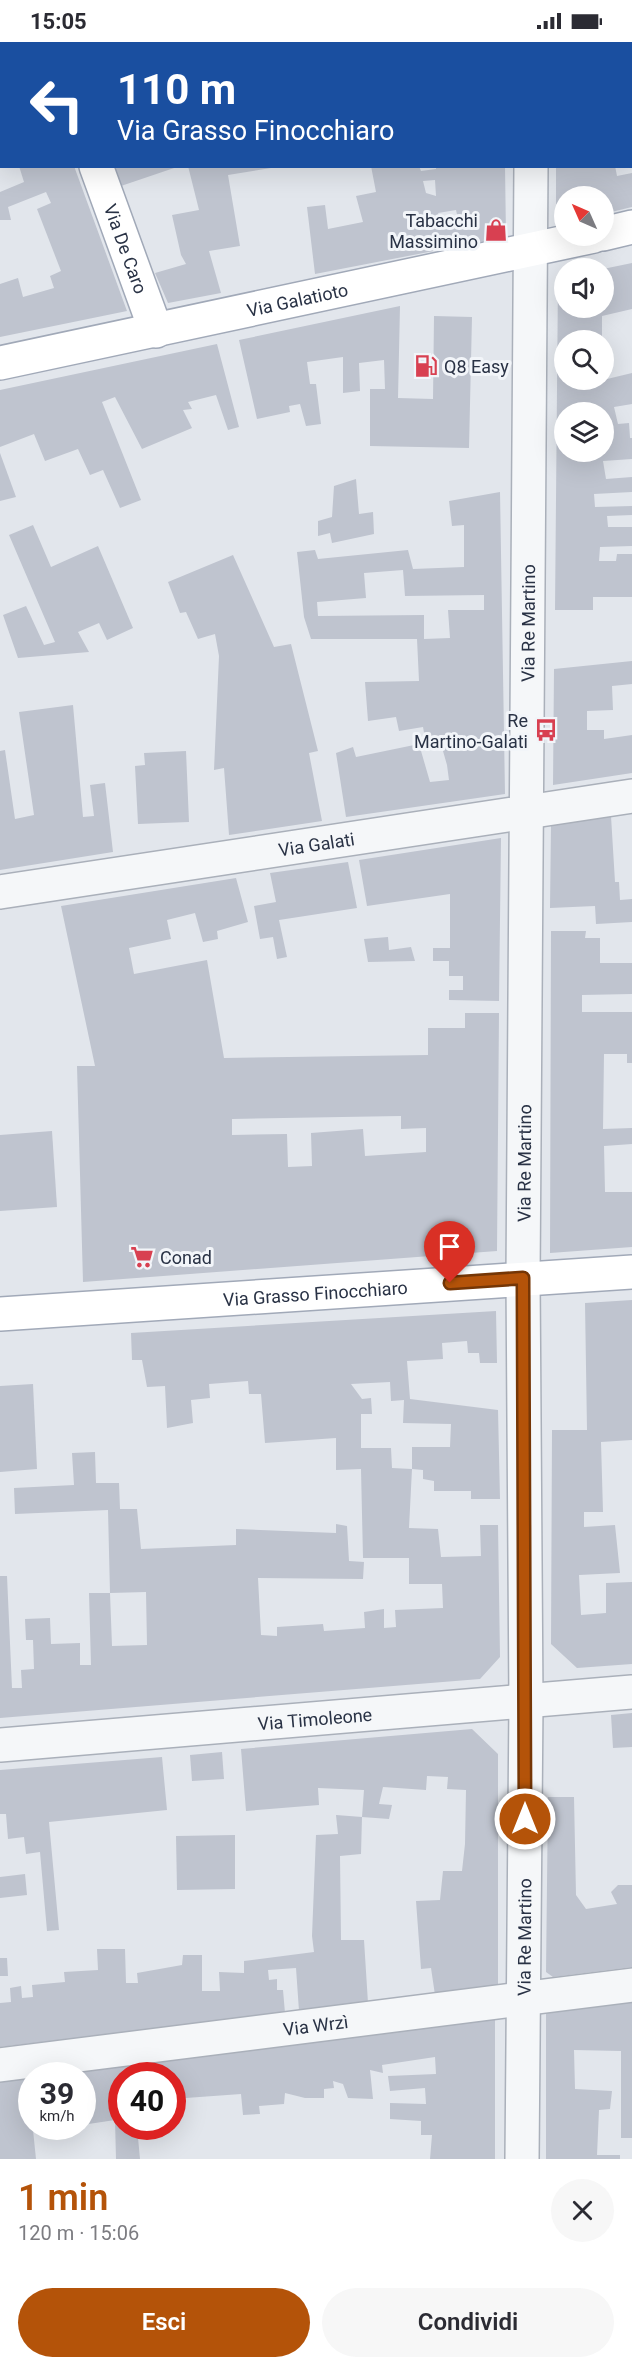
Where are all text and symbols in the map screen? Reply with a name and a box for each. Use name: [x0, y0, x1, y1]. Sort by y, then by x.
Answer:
text: 15:05: [30, 9, 87, 34]
text: 110 m: [117, 65, 236, 114]
icon: left: [18, 66, 96, 144]
text: Via Grasso Finocchiaro: [117, 115, 394, 147]
north arrow: [554, 186, 614, 246]
map controls: [554, 186, 614, 462]
street label: Via De Caro: [100, 201, 152, 296]
place label: Tabacchi Massimino: [389, 210, 478, 252]
shop icon: Tabacchi Massimino: [483, 217, 509, 243]
button: sound: [554, 258, 614, 318]
street label: Via Galatioto: [245, 278, 350, 320]
button: search: [554, 330, 614, 390]
fuel station icon: Q8 Easy: [413, 353, 439, 379]
place label: Q8 Easy: [444, 356, 509, 377]
button: layers: [554, 402, 614, 462]
street label: Via Re Martino: [517, 564, 539, 682]
place label: Re Martino-Galati: [414, 710, 528, 752]
bus stop icon: Re Martino-Galati: [533, 717, 559, 743]
street label: Via Galati: [277, 828, 356, 860]
street label: Via Re Martino: [513, 1104, 535, 1222]
pin: [424, 1221, 475, 1283]
icon: arrive: [433, 1230, 466, 1263]
supermarket icon: Conad: [129, 1244, 155, 1270]
place label: Conad: [160, 1247, 212, 1268]
street label: Via Grasso Finocchiaro: [222, 1276, 408, 1310]
street label: Via Timoleone: [257, 1703, 373, 1734]
position arrow: [493, 1787, 557, 1851]
street label: Via Re Martino: [513, 1878, 535, 1996]
street label: Via Wrzì: [282, 2011, 349, 2040]
speed limit sign: 40: [108, 2062, 186, 2140]
text: 39: [40, 2076, 74, 2111]
text: km/h: [39, 2107, 75, 2125]
text: 1 min: [18, 2177, 108, 2219]
button: close: [551, 2179, 614, 2242]
text: 120 m · 15:06: [18, 2221, 139, 2245]
button: Esci: [18, 2288, 310, 2357]
button: Condividi: [322, 2288, 614, 2357]

